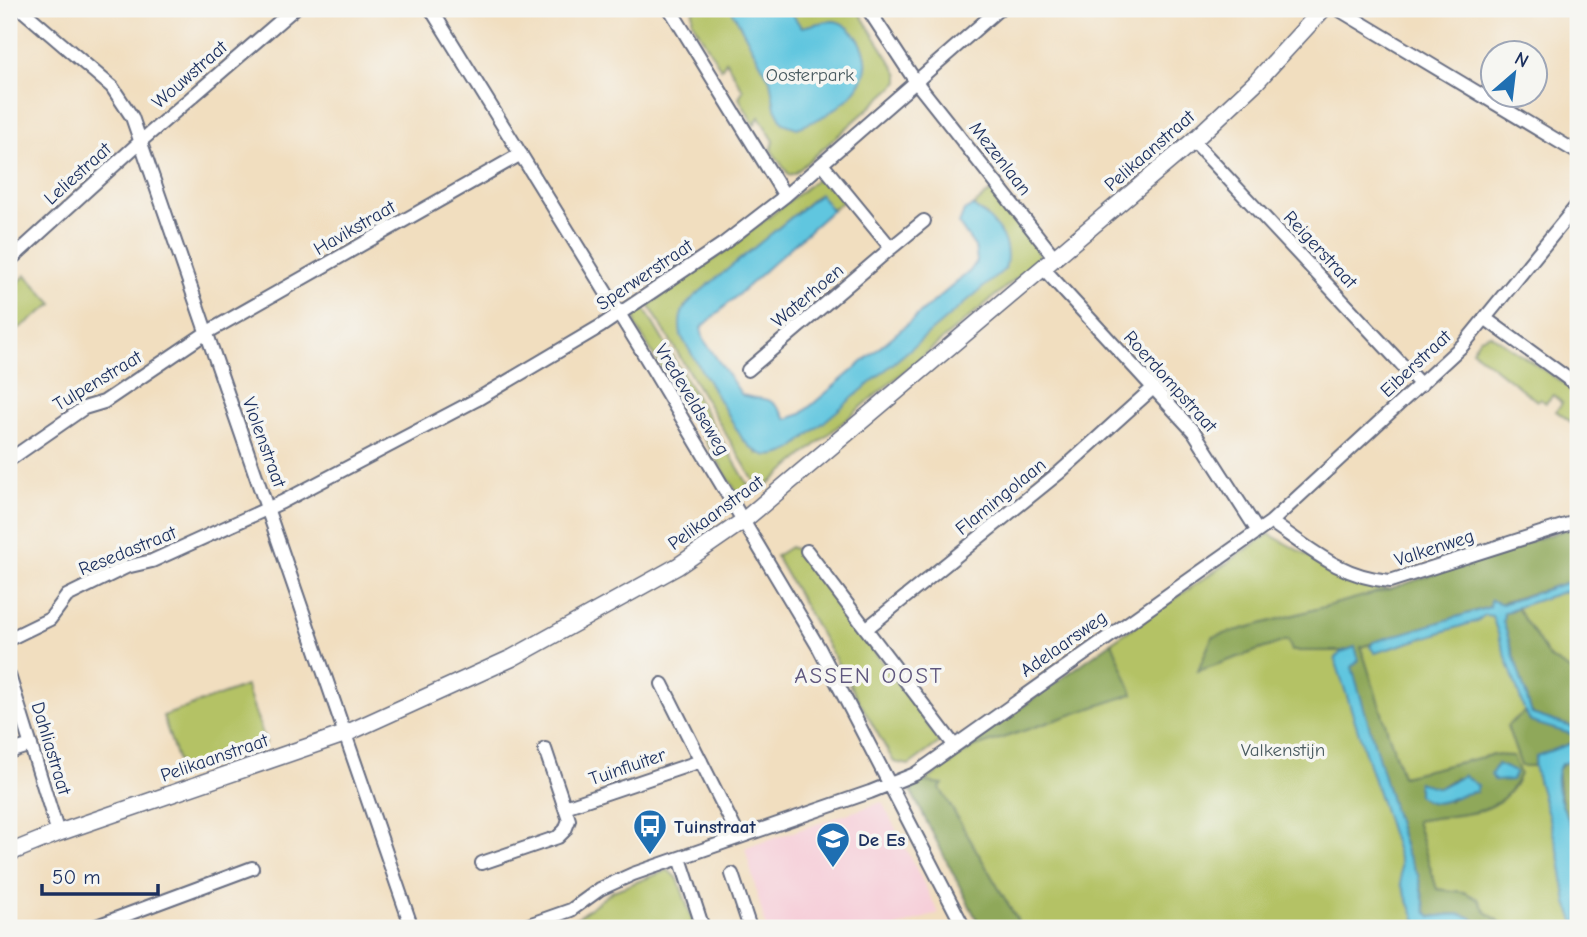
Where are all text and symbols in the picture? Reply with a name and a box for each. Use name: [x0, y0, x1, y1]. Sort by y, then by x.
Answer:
street label: Wouwstraat: [148, 36, 232, 113]
north arrow: [1478, 38, 1548, 108]
text: N: [1511, 47, 1532, 72]
park label: Oosterpark: [766, 64, 855, 86]
street label: Pelikaanstraat: [1100, 105, 1200, 196]
street label: Mezenlaan: [965, 117, 1036, 200]
street label: Leliestraat: [40, 138, 116, 209]
street label: Havikstraat: [310, 195, 400, 260]
street label: Reigerstraat: [1279, 206, 1362, 293]
street label: Sperwerstraat: [592, 234, 697, 315]
street label: Waterhoen: [767, 259, 848, 332]
street label: Eiberstraat: [1376, 325, 1456, 402]
street label: Roerdompstraat: [1119, 326, 1222, 437]
street label: Vredeveldseweg: [650, 340, 734, 459]
street label: Tulpenstraat: [49, 346, 146, 416]
street label: Violenstraat: [238, 394, 291, 491]
street label: Flamingolaan: [951, 454, 1050, 540]
street label: Pelikaanstraat: [664, 471, 768, 555]
street label: Resedastraat: [75, 521, 180, 580]
street label: Valkenweg: [1392, 525, 1477, 571]
street label: Adelaarsweg: [1016, 606, 1111, 682]
district label: ASSEN OOST: [794, 662, 944, 689]
street label: Dahliastraat: [27, 699, 76, 798]
street label: Pelikaanstraat: [158, 729, 272, 787]
park label: Valkenstijn: [1241, 739, 1325, 761]
street label: Tuinfluiter: [586, 743, 669, 790]
bus stop icon: Tuinstraat: [631, 807, 669, 856]
place label: Tuinstraat: [674, 816, 756, 838]
school or university icon: De Es: [814, 820, 852, 869]
place label: De Es: [858, 829, 905, 851]
scale bar: [42, 853, 158, 897]
text: 50 m: [52, 865, 101, 889]

